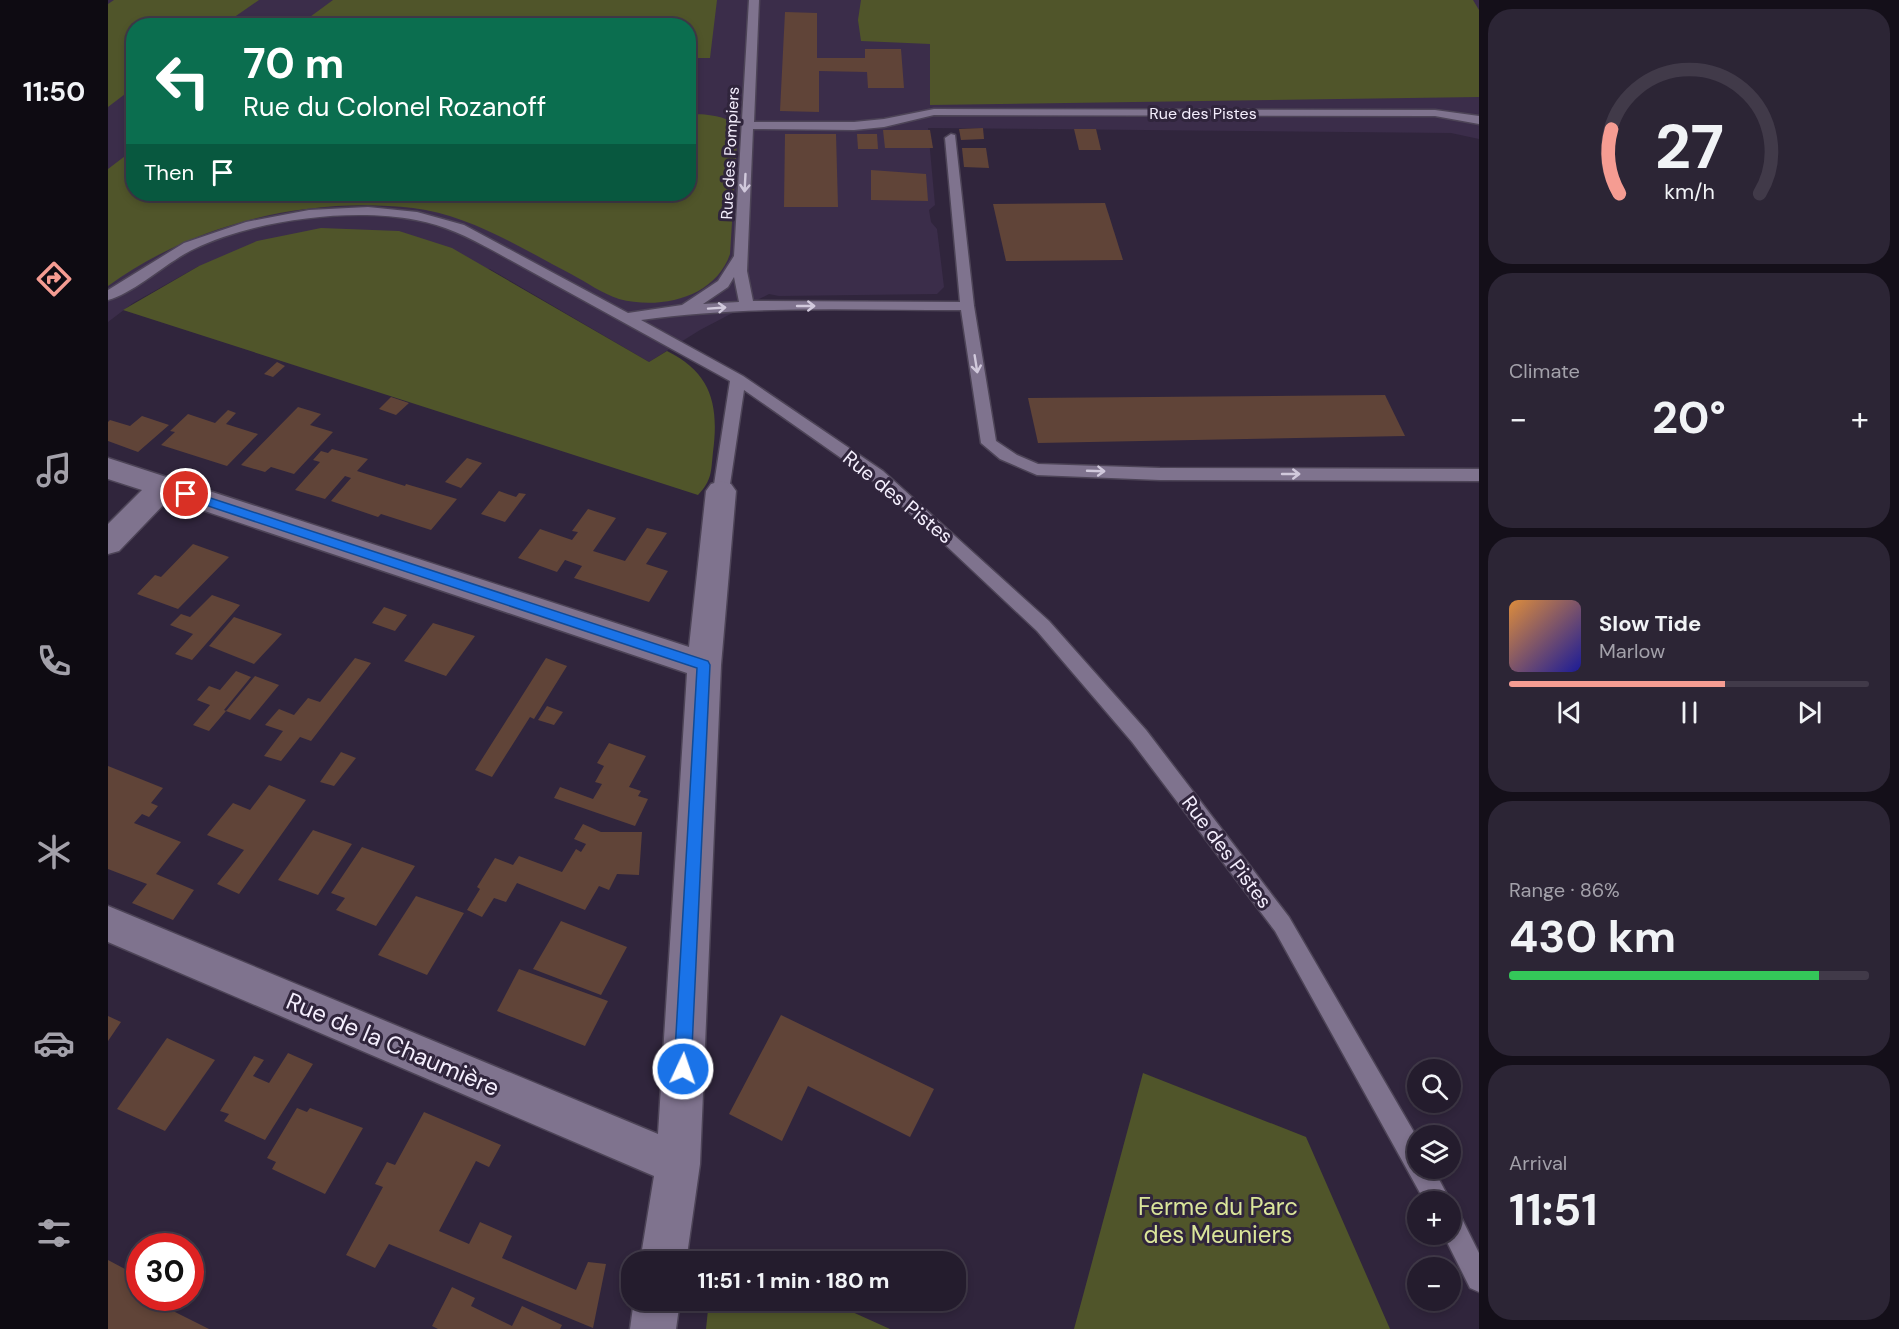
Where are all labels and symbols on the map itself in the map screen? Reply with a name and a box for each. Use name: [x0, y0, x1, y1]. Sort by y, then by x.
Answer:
street label: Rue des Pompiers: [716, 86, 744, 220]
street label: Rue des Pistes: [1149, 103, 1257, 124]
one-way arrow: [740, 173, 751, 193]
one-way arrow: [795, 300, 815, 312]
one-way arrow: [706, 302, 726, 313]
one-way arrow: [971, 354, 982, 373]
street label: Rue des Pistes: [838, 445, 958, 549]
one-way arrow: [1086, 466, 1106, 477]
pin: [160, 468, 211, 519]
one-way arrow: [1281, 468, 1301, 480]
street label: Rue des Pistes: [1176, 791, 1278, 913]
street label: Rue de la Chaumière: [282, 985, 504, 1103]
position arrow: [651, 1037, 715, 1101]
park label: Ferme du Parc des Meuniers: [1138, 1191, 1298, 1250]
speed limit sign: 30: [126, 1233, 204, 1311]

